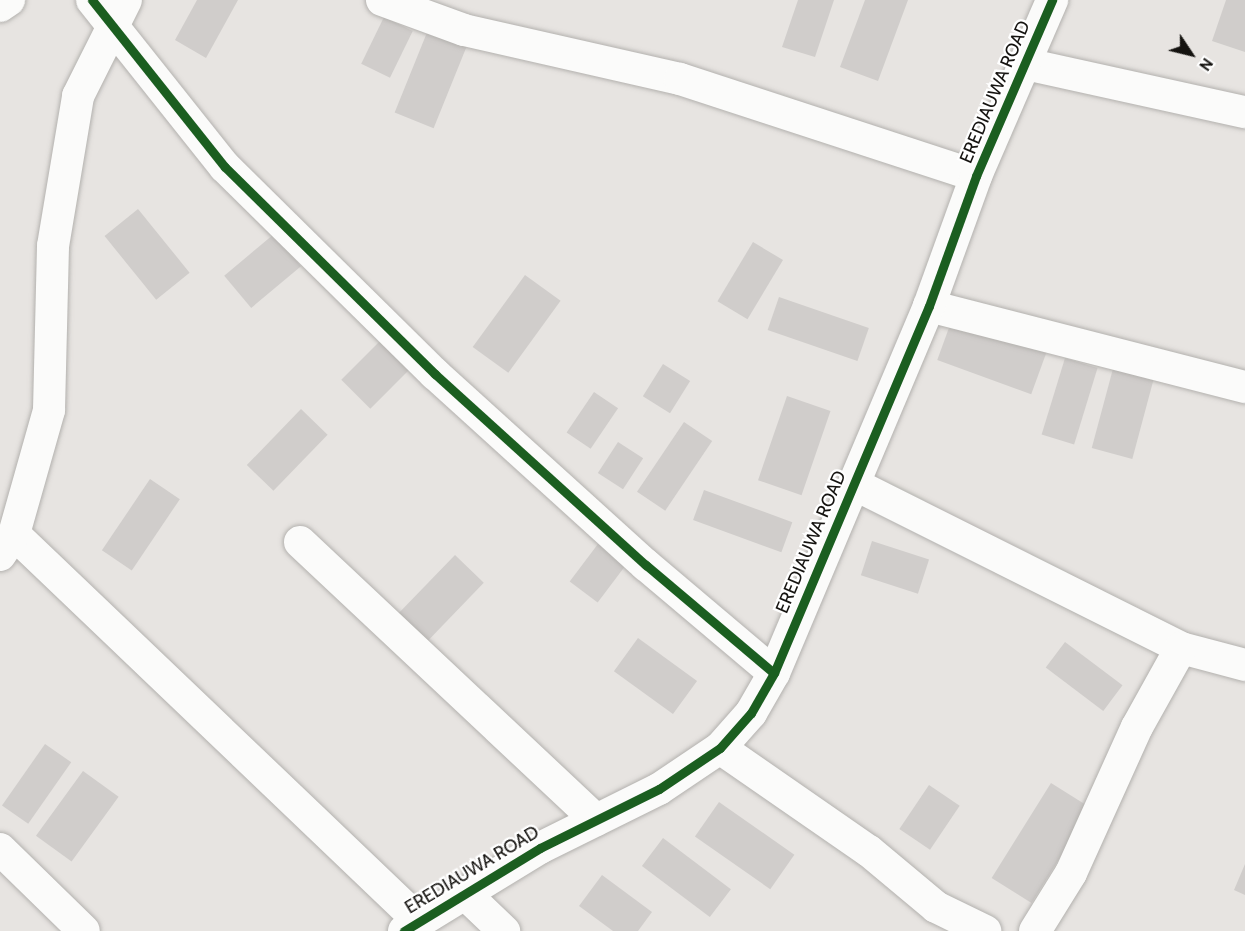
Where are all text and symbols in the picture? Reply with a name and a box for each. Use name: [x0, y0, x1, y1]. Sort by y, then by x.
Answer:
street label: EREDIAUWA ROAD: [955, 18, 1035, 166]
north arrow: [1161, 24, 1221, 84]
text: N: [1195, 55, 1217, 75]
street label: EREDIAUWA ROAD: [771, 468, 851, 616]
street label: EREDIAUWA ROAD: [401, 821, 543, 919]

